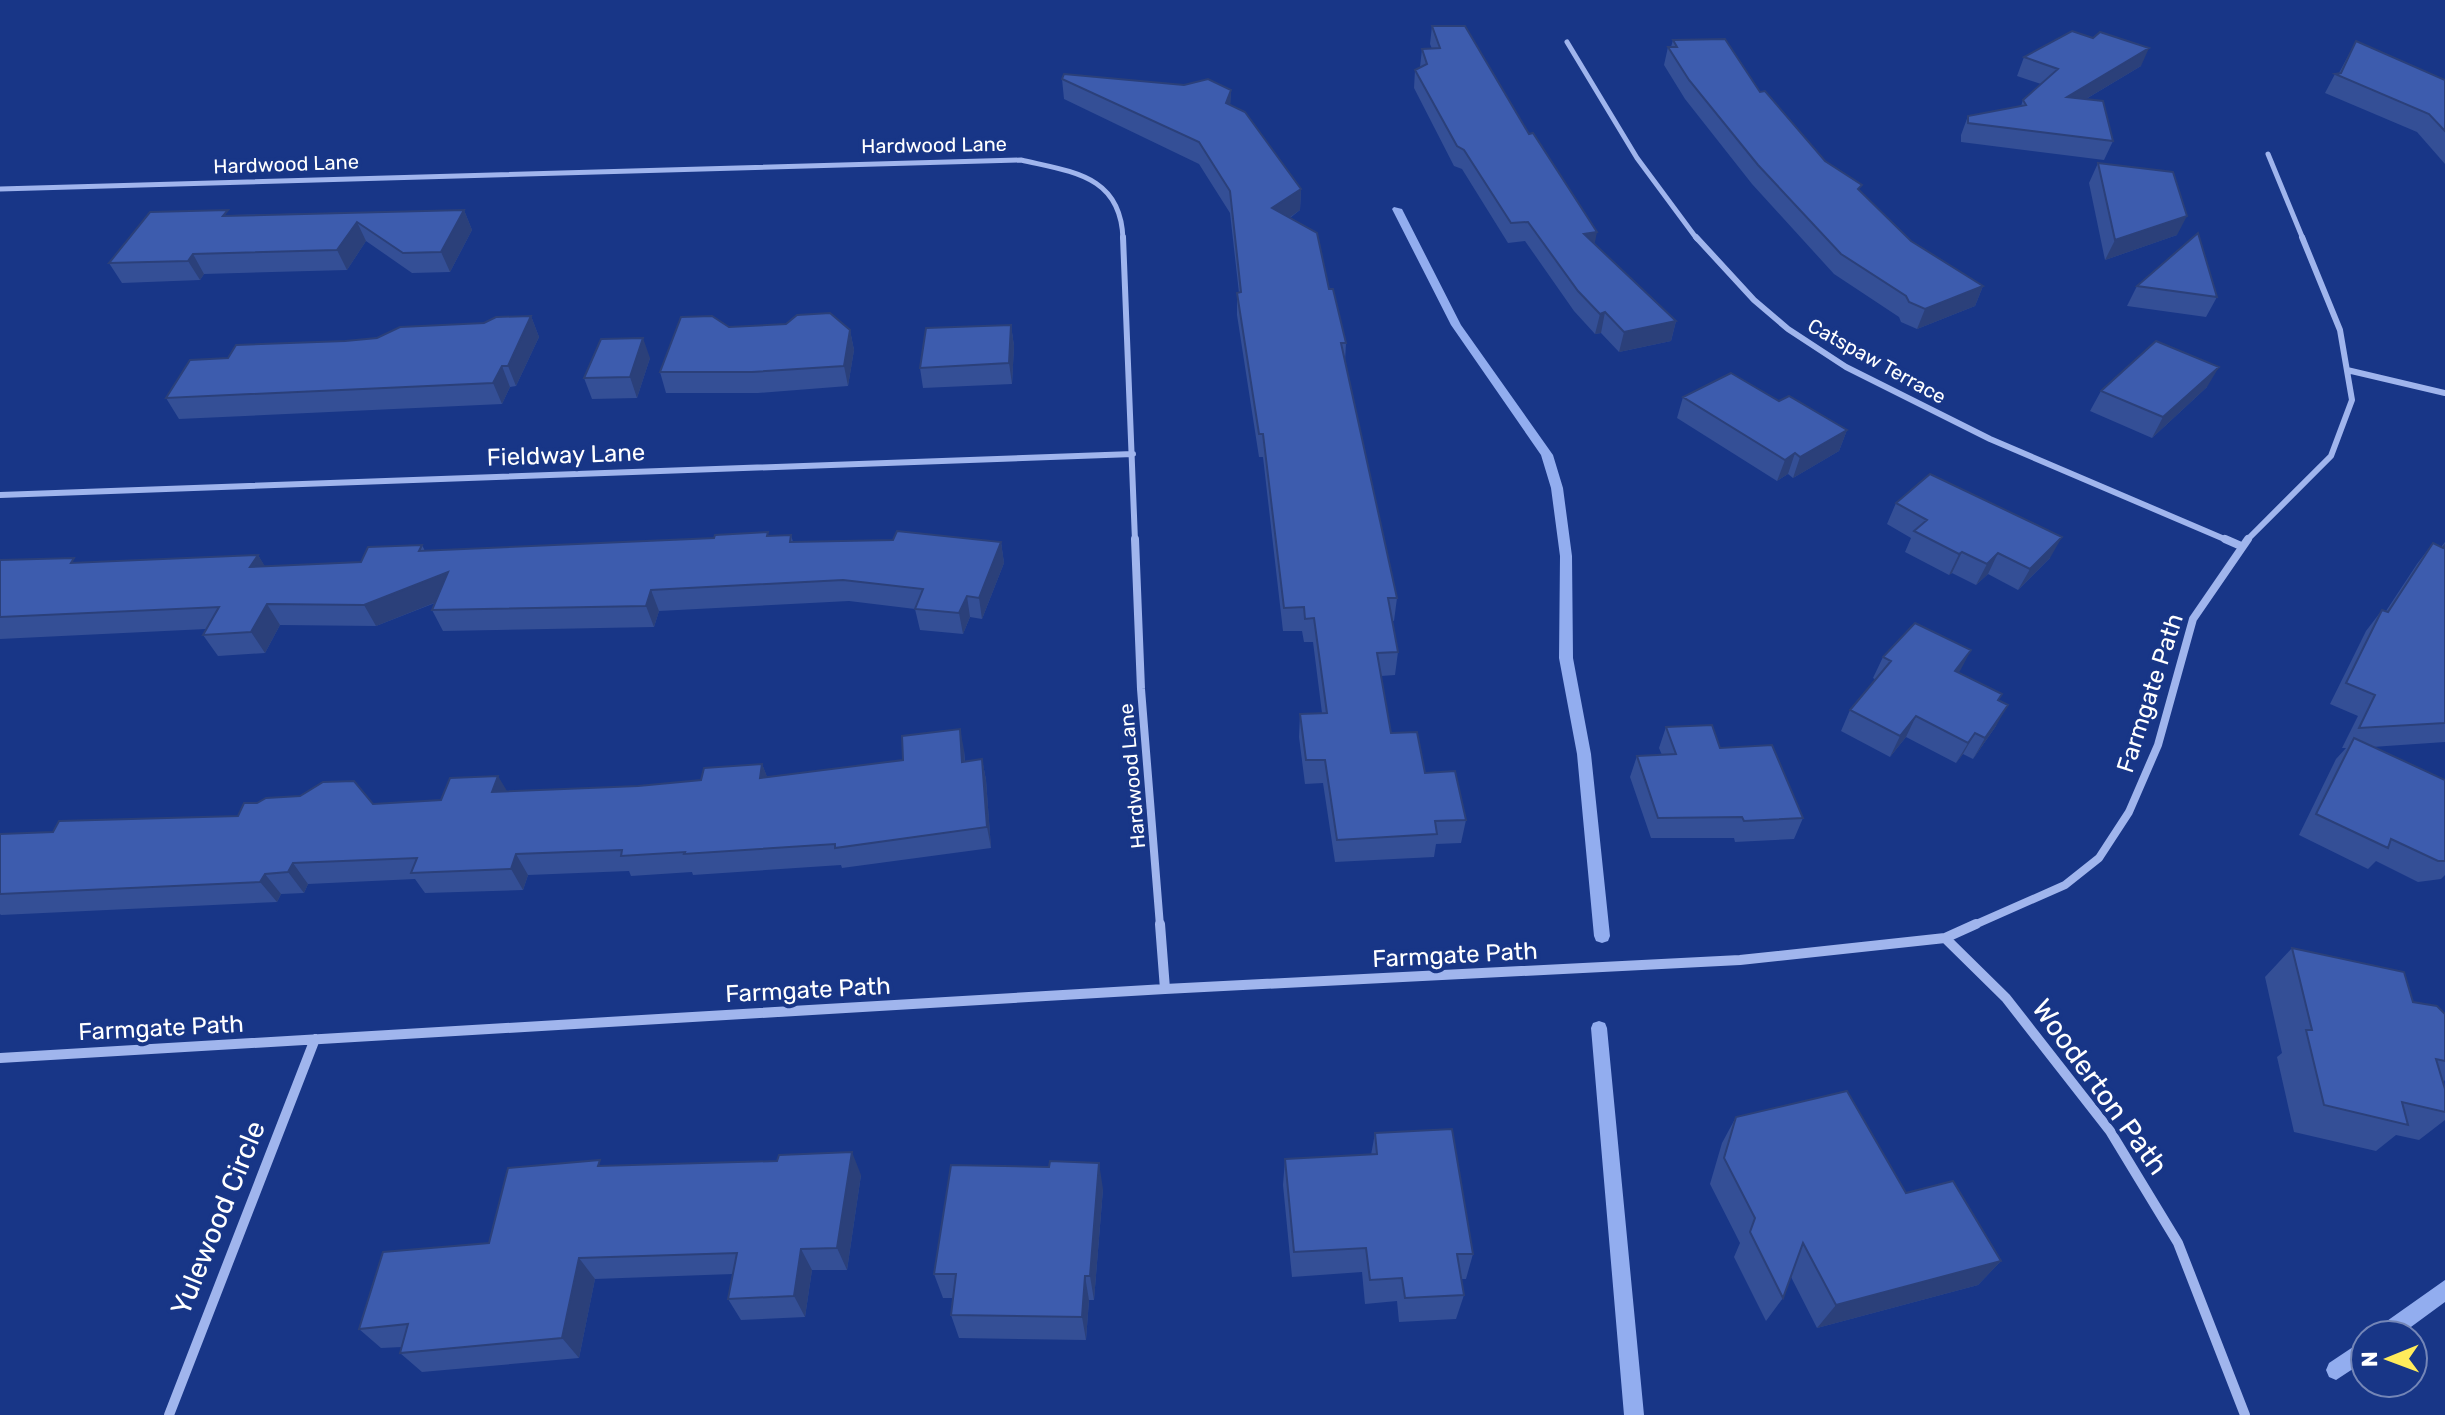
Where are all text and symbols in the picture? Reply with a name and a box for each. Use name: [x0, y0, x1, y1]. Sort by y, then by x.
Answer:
street label: Hardwood Lane: [861, 132, 1007, 158]
street label: Hardwood Lane: [213, 149, 359, 179]
street label: Catspaw Terrace: [1804, 313, 1950, 409]
street label: Fieldway Lane: [486, 438, 646, 472]
street label: Farmgate Path: [2111, 610, 2189, 776]
street label: Hardwood Lane: [1114, 702, 1150, 850]
street label: Farmgate Path: [1372, 937, 1538, 973]
street label: Farmgate Path: [725, 972, 891, 1008]
street label: Wooderton Path: [2025, 993, 2175, 1181]
street label: Farmgate Path: [78, 1010, 244, 1046]
street label: Yulewood Circle: [164, 1116, 272, 1320]
north arrow: [2349, 1319, 2429, 1399]
text: N: [2356, 1351, 2383, 1367]

